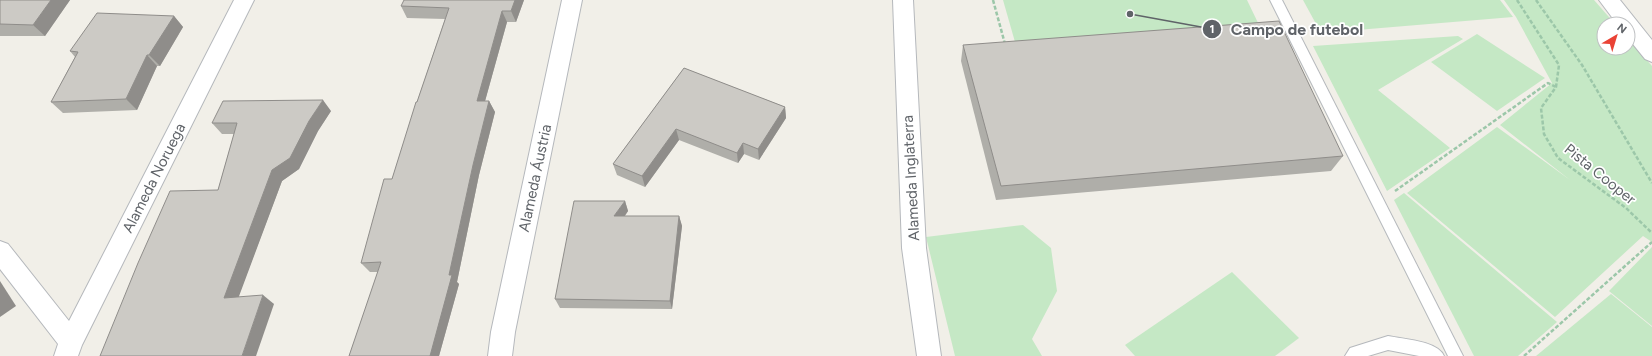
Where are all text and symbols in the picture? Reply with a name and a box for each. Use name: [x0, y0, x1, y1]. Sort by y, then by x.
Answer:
callout: Campo de futebol: [1202, 15, 1371, 43]
north arrow: [1596, 16, 1636, 56]
text: Campo de futebol: [1231, 20, 1363, 39]
text: N: [1614, 21, 1629, 36]
text: 1: [1209, 22, 1215, 36]
street label: Alameda Inglaterra: [899, 115, 923, 241]
street label: Alameda Noruega: [119, 120, 189, 236]
street label: Alameda Áustria: [515, 123, 555, 233]
street label: Pista Cooper: [1561, 140, 1639, 208]

